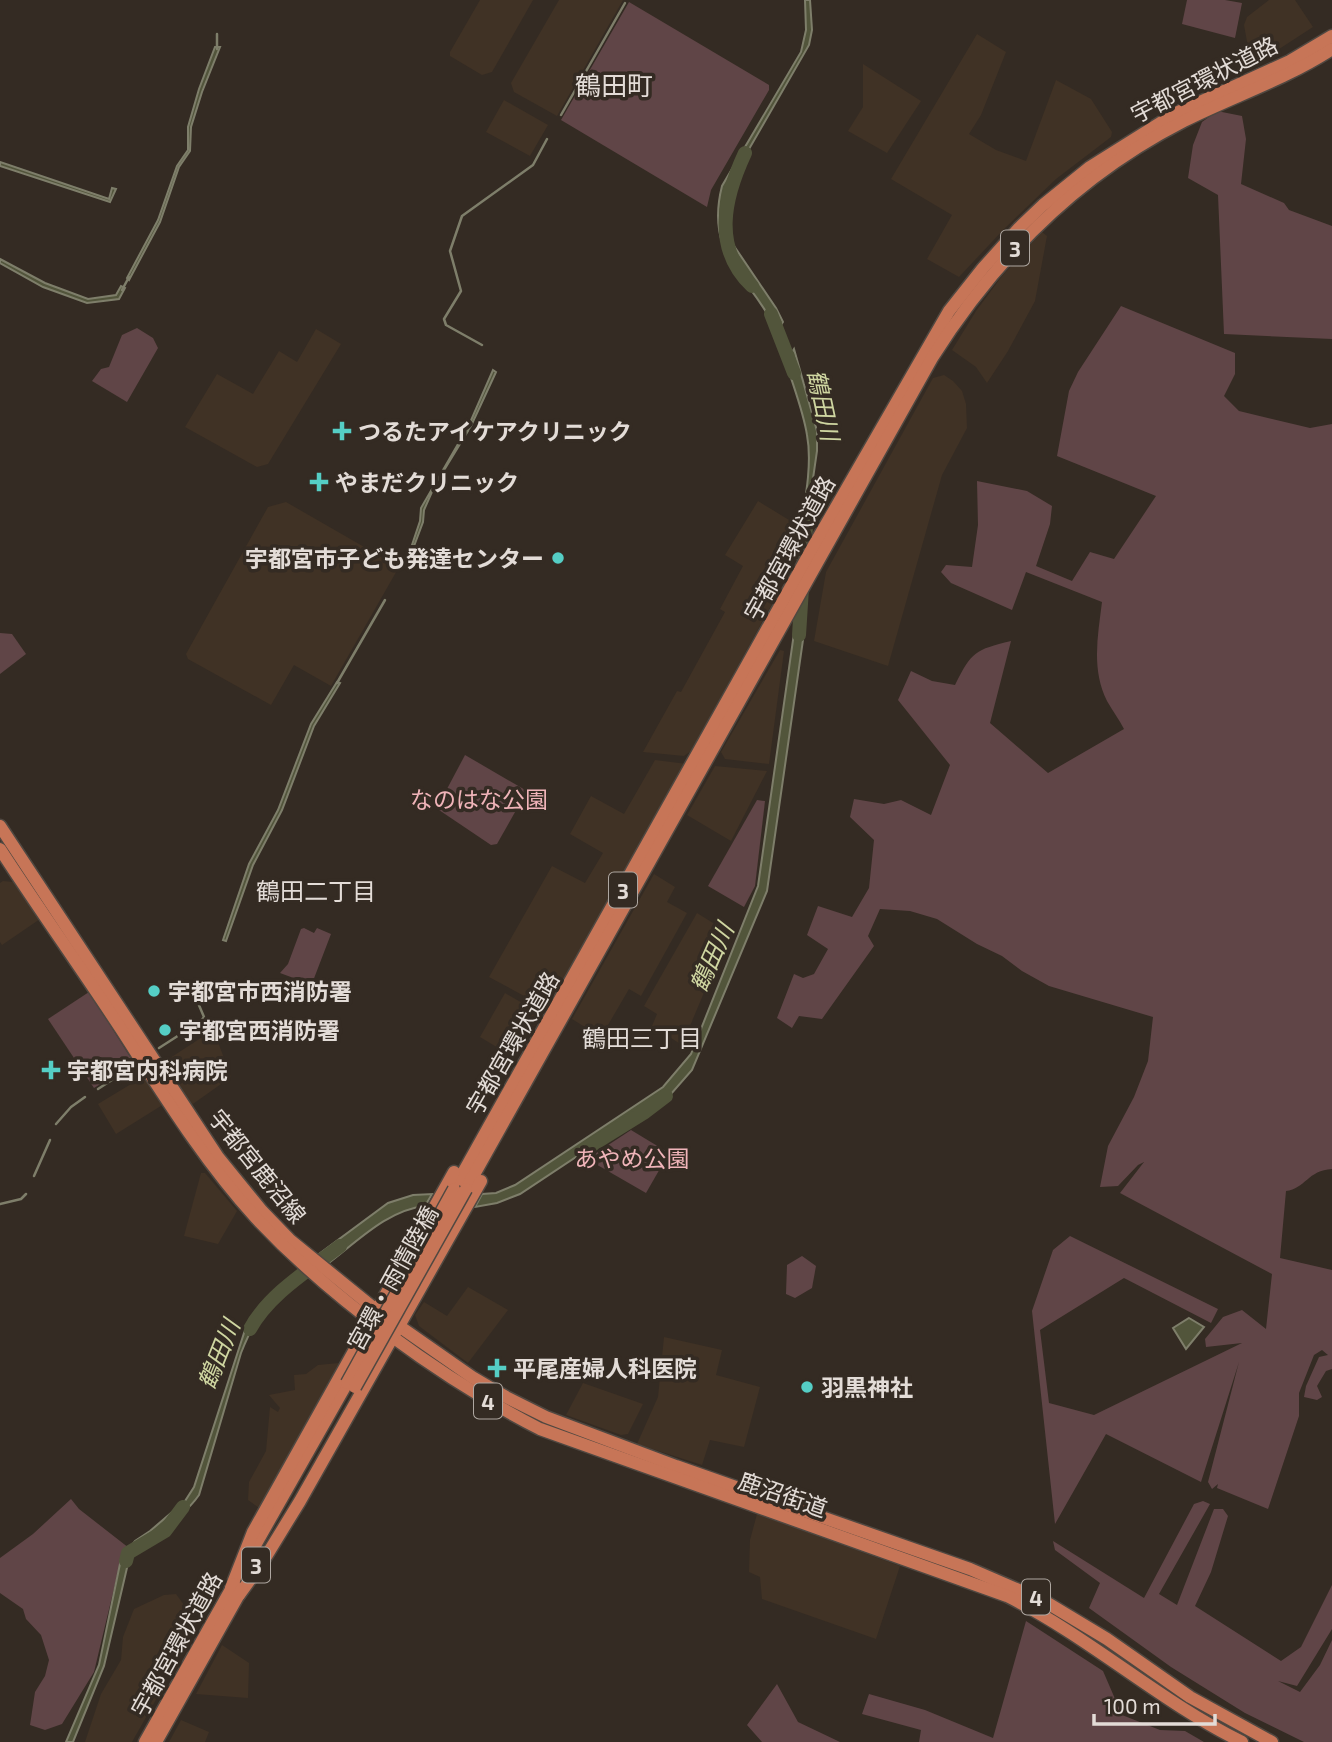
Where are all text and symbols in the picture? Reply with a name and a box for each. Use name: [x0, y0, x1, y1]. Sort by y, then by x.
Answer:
street label: 宇都宮環状道路: [1126, 30, 1282, 128]
district label: 鶴田町: [575, 69, 653, 100]
road number: 3: [1001, 230, 1029, 266]
water label: 鶴田川: [802, 367, 846, 446]
place label: つるたアイケアクリニック: [358, 417, 632, 445]
marker: つるたアイケアクリニック: [332, 421, 352, 441]
place label: やまだクリニック: [335, 468, 519, 496]
street label: 宇都宮環状道路: [738, 471, 840, 625]
marker: やまだクリニック: [309, 472, 329, 492]
place label: 宇都宮市子ども発達センター: [245, 544, 544, 572]
marker: 宇都宮市子ども発達センター: [550, 550, 566, 566]
park label: なのはな公園: [410, 785, 548, 813]
road number: 3: [609, 872, 637, 908]
district label: 鶴田二丁目: [256, 876, 376, 905]
water label: 鶴田川: [683, 915, 740, 996]
street label: 宇都宮環状道路: [460, 966, 564, 1120]
place label: 宇都宮市西消防署: [168, 977, 352, 1005]
marker: 宇都宮市西消防署: [146, 983, 162, 999]
place label: 宇都宮西消防署: [179, 1016, 340, 1044]
marker: 宇都宮西消防署: [157, 1022, 173, 1038]
district label: 鶴田三丁目: [582, 1023, 702, 1052]
place label: 宇都宮内科病院: [67, 1056, 228, 1084]
marker: 宇都宮内科病院: [41, 1060, 61, 1080]
street label: 宇都宮鹿沼線: [204, 1104, 312, 1228]
park label: あやめ公園: [575, 1144, 690, 1172]
street label: 宮環・雨情陸橋: [341, 1201, 443, 1355]
water label: 鶴田川: [191, 1312, 246, 1393]
place label: 平尾産婦人科医院: [513, 1354, 697, 1382]
marker: 平尾産婦人科医院: [487, 1358, 507, 1378]
place label: 羽黒神社: [821, 1373, 913, 1401]
marker: 羽黒神社: [799, 1379, 815, 1395]
road number: 4: [474, 1384, 502, 1418]
street label: 鹿沼街道: [735, 1466, 831, 1522]
road number: 3: [242, 1548, 270, 1582]
street label: 宇都宮環状道路: [125, 1567, 227, 1721]
road number: 4: [1022, 1580, 1050, 1614]
scale bar: [1094, 1682, 1215, 1726]
text: 100 m: [1104, 1693, 1161, 1718]

